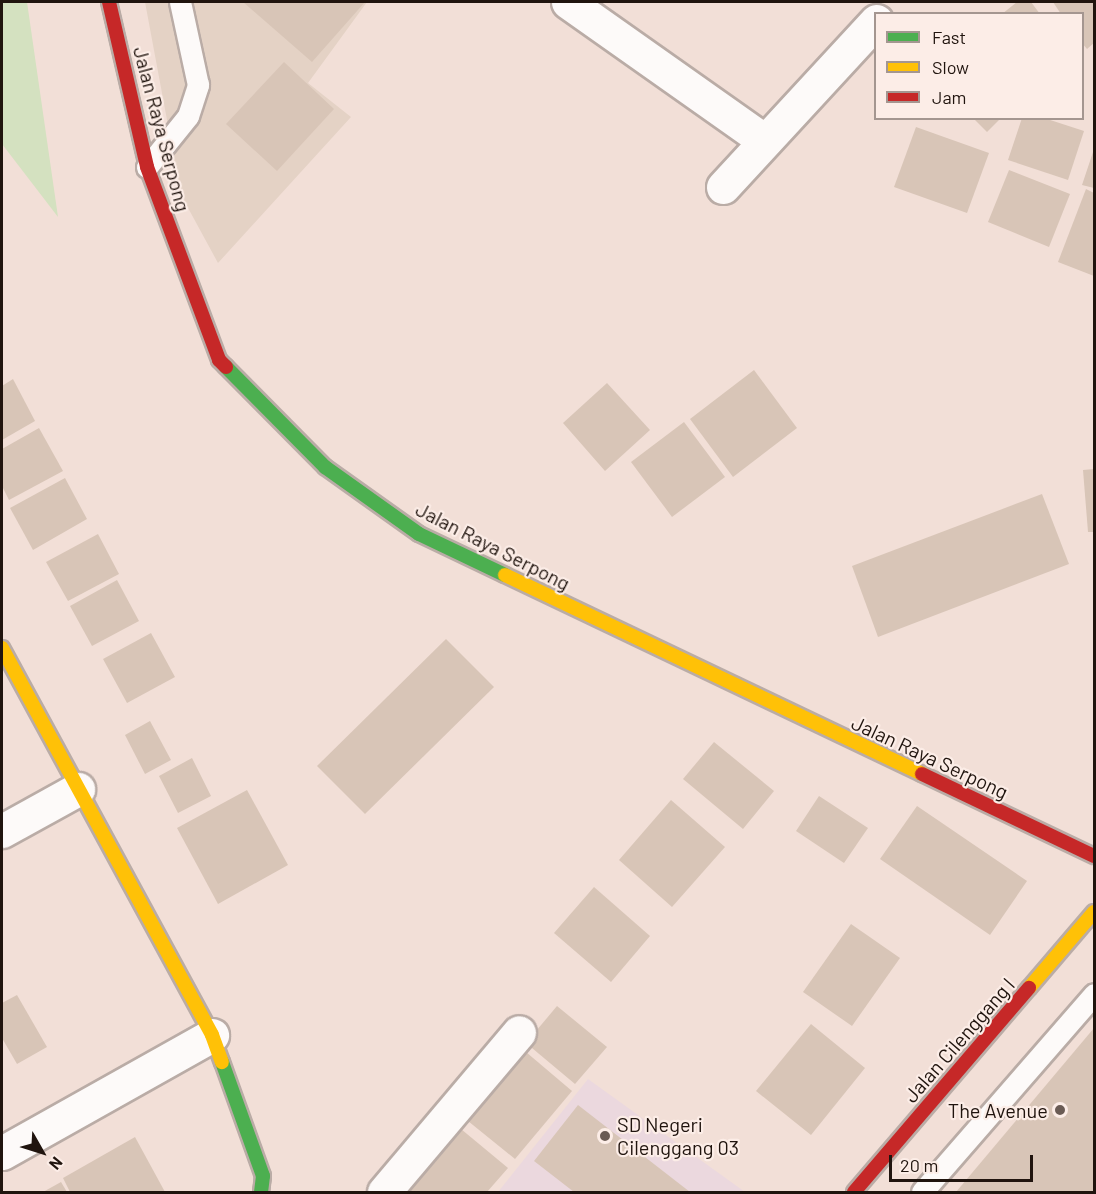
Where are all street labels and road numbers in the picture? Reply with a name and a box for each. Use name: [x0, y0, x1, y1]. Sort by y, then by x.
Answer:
street label: Jalan Raya Serpong: [128, 44, 196, 214]
street label: Jalan Raya Serpong: [412, 497, 574, 595]
street label: Jalan Raya Serpong: [848, 710, 1012, 804]
street label: Jalan Cilenggang I: [898, 973, 1020, 1107]

